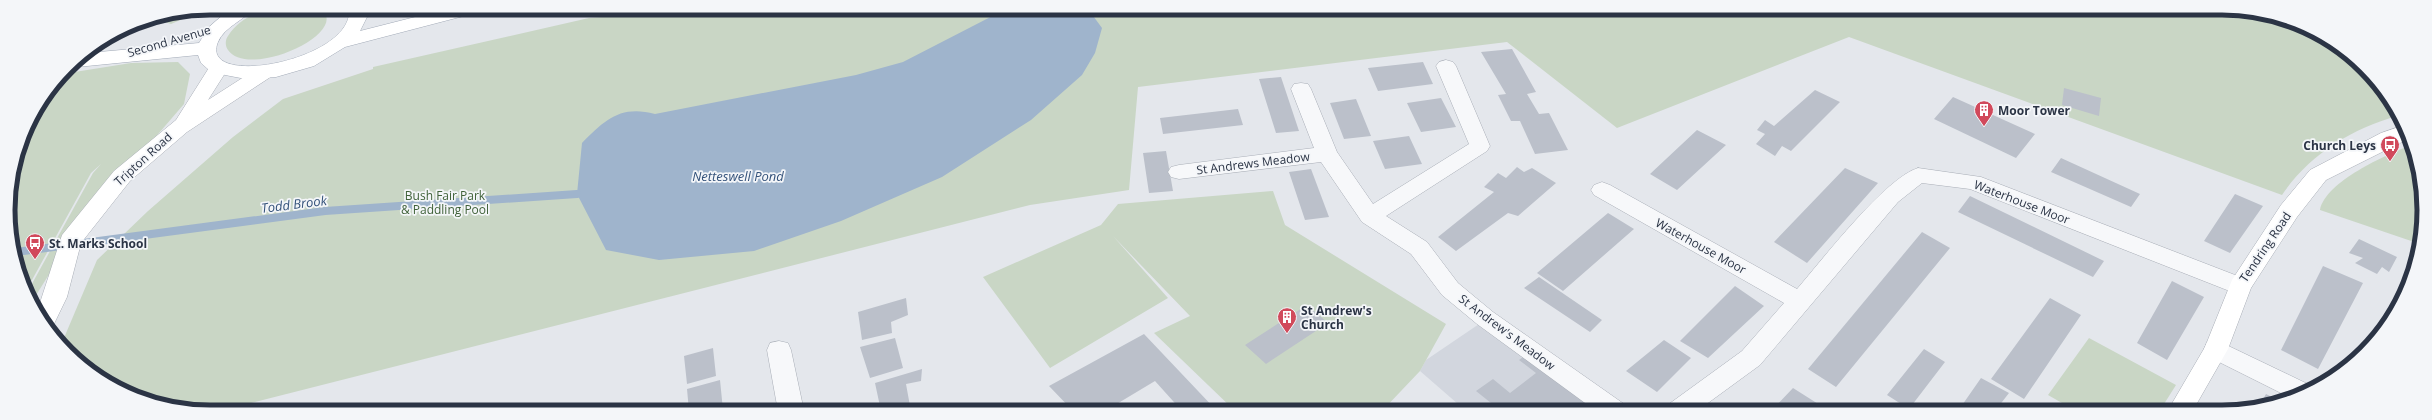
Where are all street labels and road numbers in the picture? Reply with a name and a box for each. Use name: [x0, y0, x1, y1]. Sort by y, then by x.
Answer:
street label: Second Avenue: [125, 21, 213, 61]
street label: Tripton Road: [110, 128, 176, 190]
street label: St Andrews Meadow: [1195, 148, 1311, 178]
street label: Waterhouse Moor: [1972, 176, 2072, 228]
street label: Tendring Road: [2235, 208, 2295, 286]
street label: Waterhouse Moor: [1653, 214, 1750, 278]
street label: St Andrew's Meadow: [1455, 290, 1559, 374]

